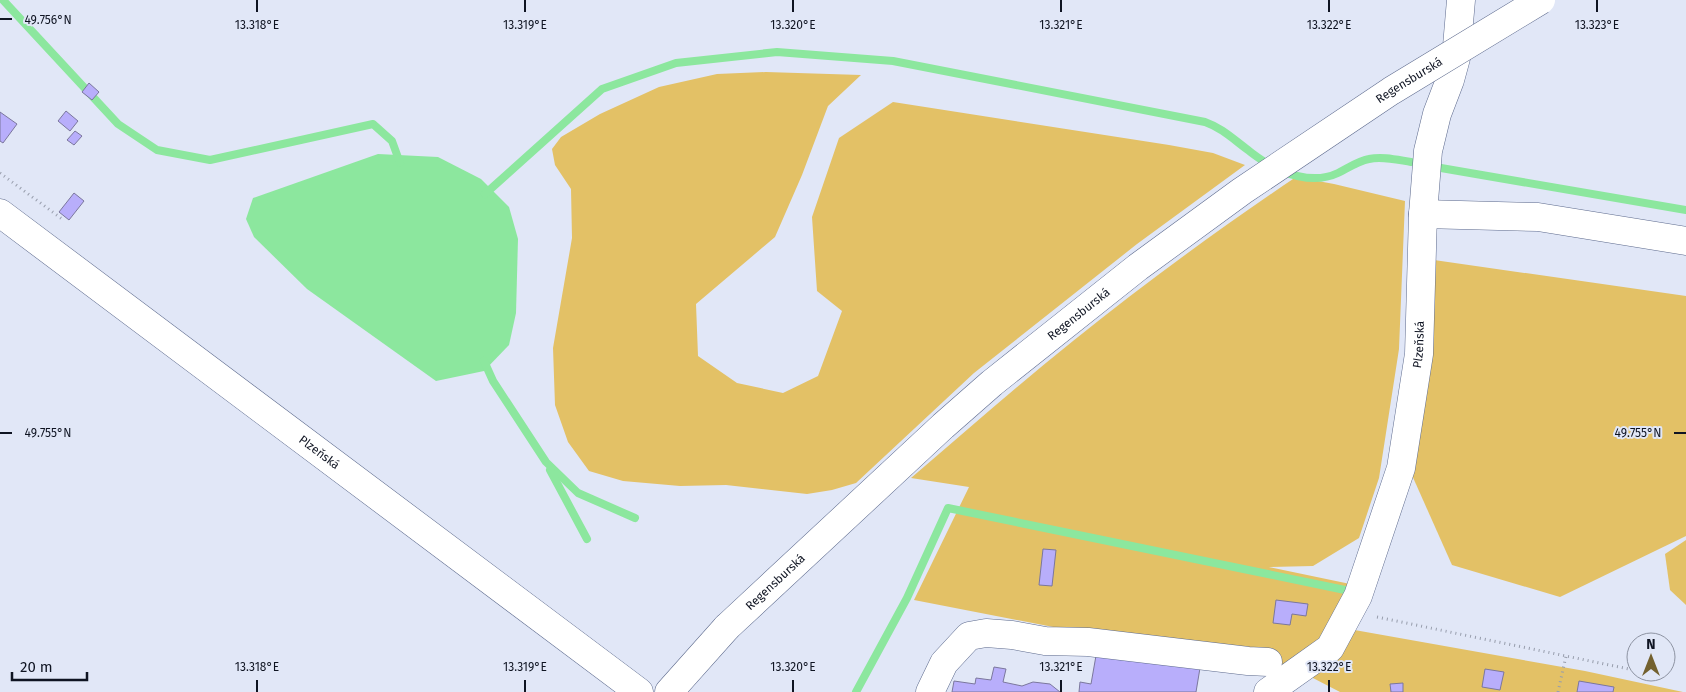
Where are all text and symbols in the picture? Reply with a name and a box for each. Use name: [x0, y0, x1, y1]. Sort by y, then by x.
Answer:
text: 49.756°N: [24, 13, 72, 27]
text: 13.318°E: [235, 18, 279, 32]
text: 13.319°E: [503, 18, 547, 32]
text: 13.320°E: [770, 18, 816, 32]
text: 13.321°E: [1039, 18, 1083, 32]
text: 13.322°E: [1307, 18, 1351, 32]
text: 13.323°E: [1575, 18, 1619, 32]
street label: Regensburská: [1373, 55, 1445, 106]
street label: Regensburská: [1045, 285, 1113, 343]
street label: Plzeňská: [1410, 321, 1427, 369]
text: 49.755°N: [25, 426, 71, 440]
text: 49.755°N: [1615, 426, 1661, 440]
street label: Plzeňská: [296, 433, 342, 472]
street label: Regensburská: [743, 551, 808, 613]
north arrow: [1626, 632, 1676, 682]
text: N: [1646, 636, 1656, 653]
scale bar: [12, 650, 88, 682]
text: 20 m: [20, 658, 53, 676]
text: 13.318°E: [235, 660, 279, 674]
text: 13.319°E: [503, 660, 547, 674]
text: 13.320°E: [770, 660, 816, 674]
text: 13.321°E: [1039, 660, 1083, 674]
text: 13.322°E: [1307, 660, 1351, 674]

